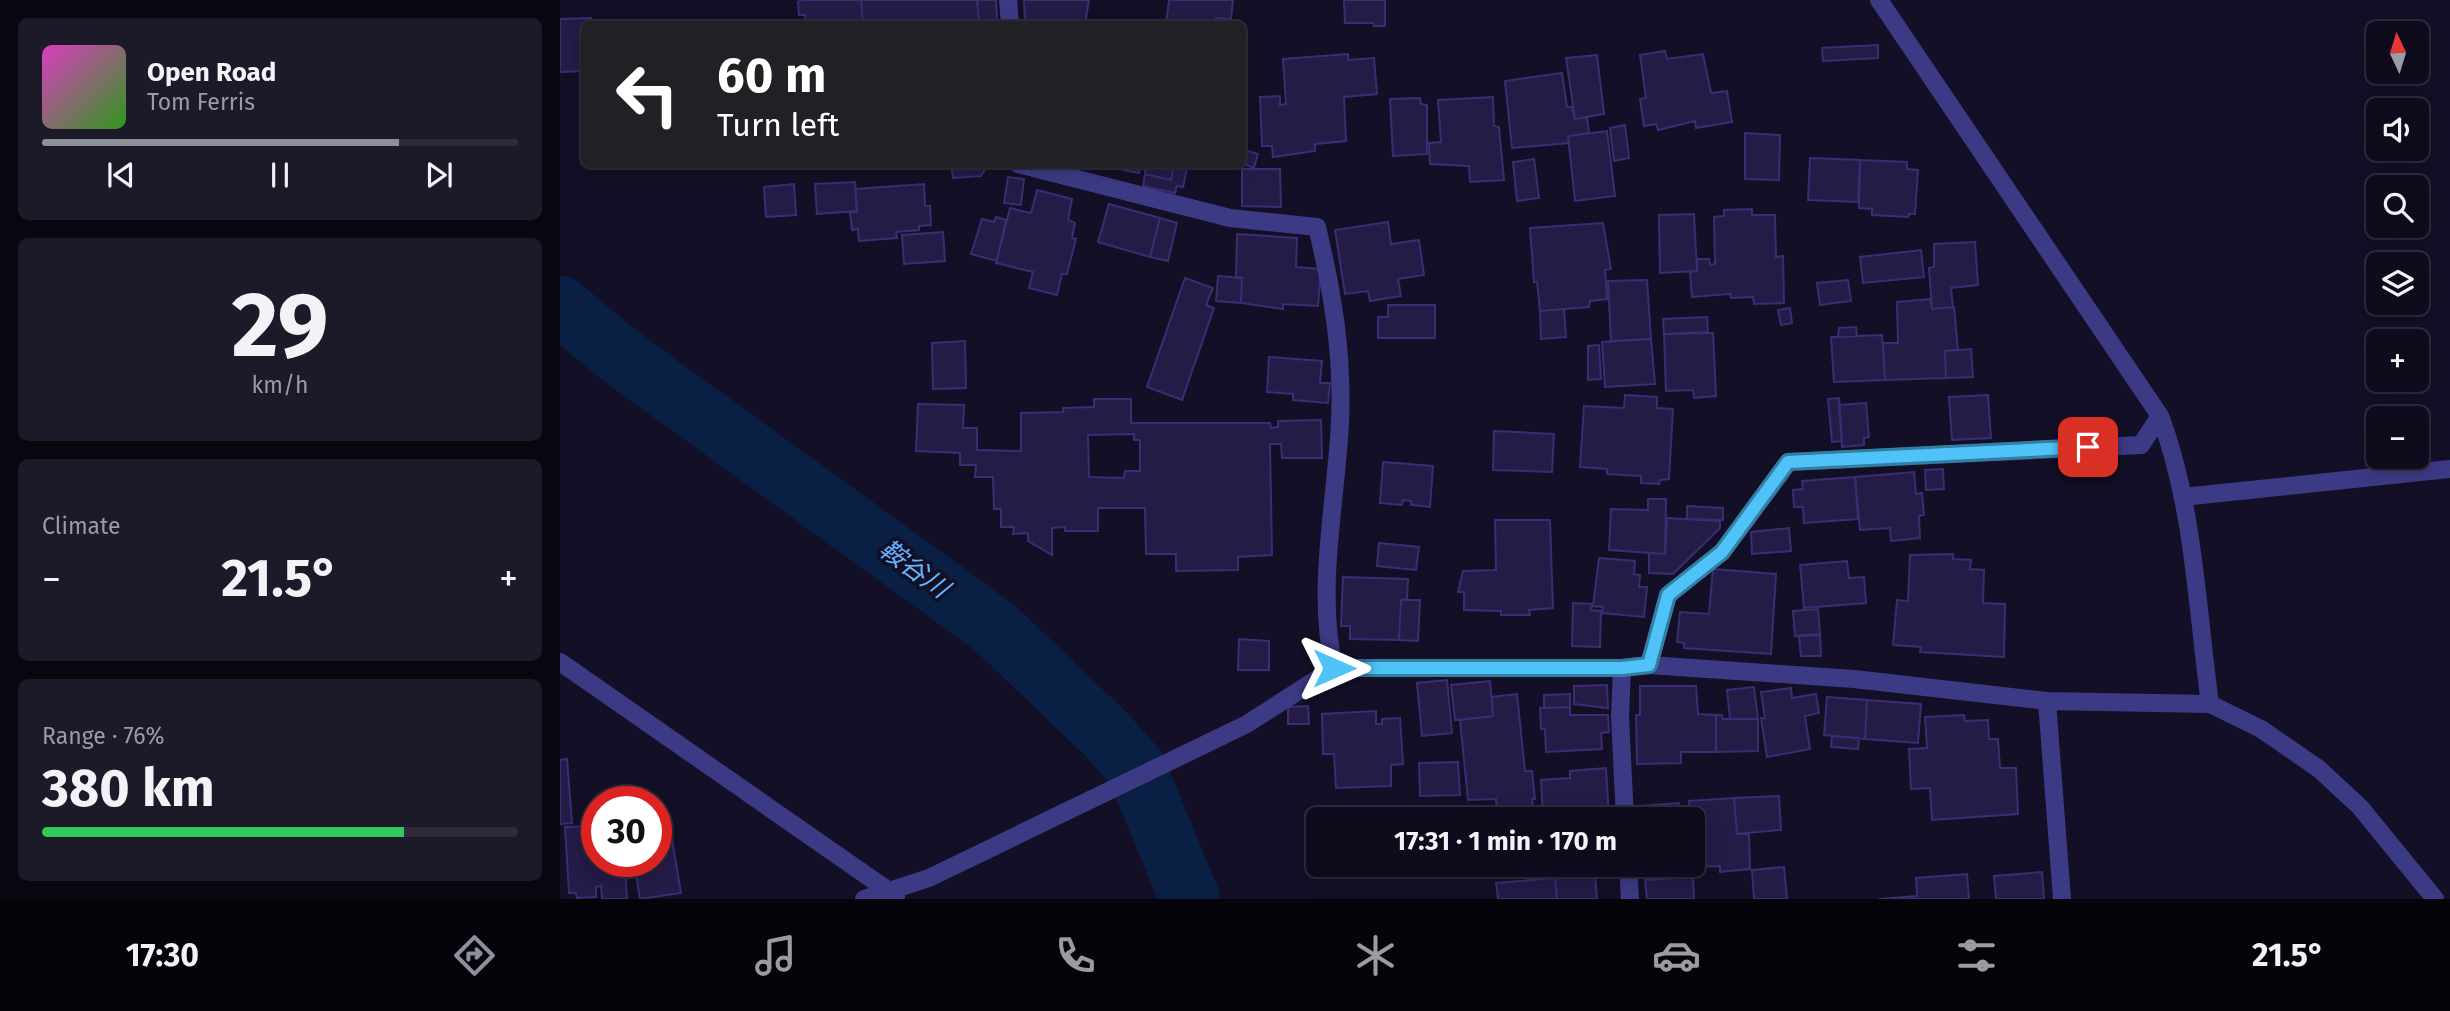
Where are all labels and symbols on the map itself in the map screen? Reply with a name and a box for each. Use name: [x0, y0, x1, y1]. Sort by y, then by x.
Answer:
north arrow: [2366, 21, 2429, 84]
pin: [2058, 417, 2118, 477]
water label: 鞍谷川: [873, 534, 957, 606]
position arrow: [1297, 631, 1371, 705]
speed limit sign: 30: [581, 786, 672, 877]

